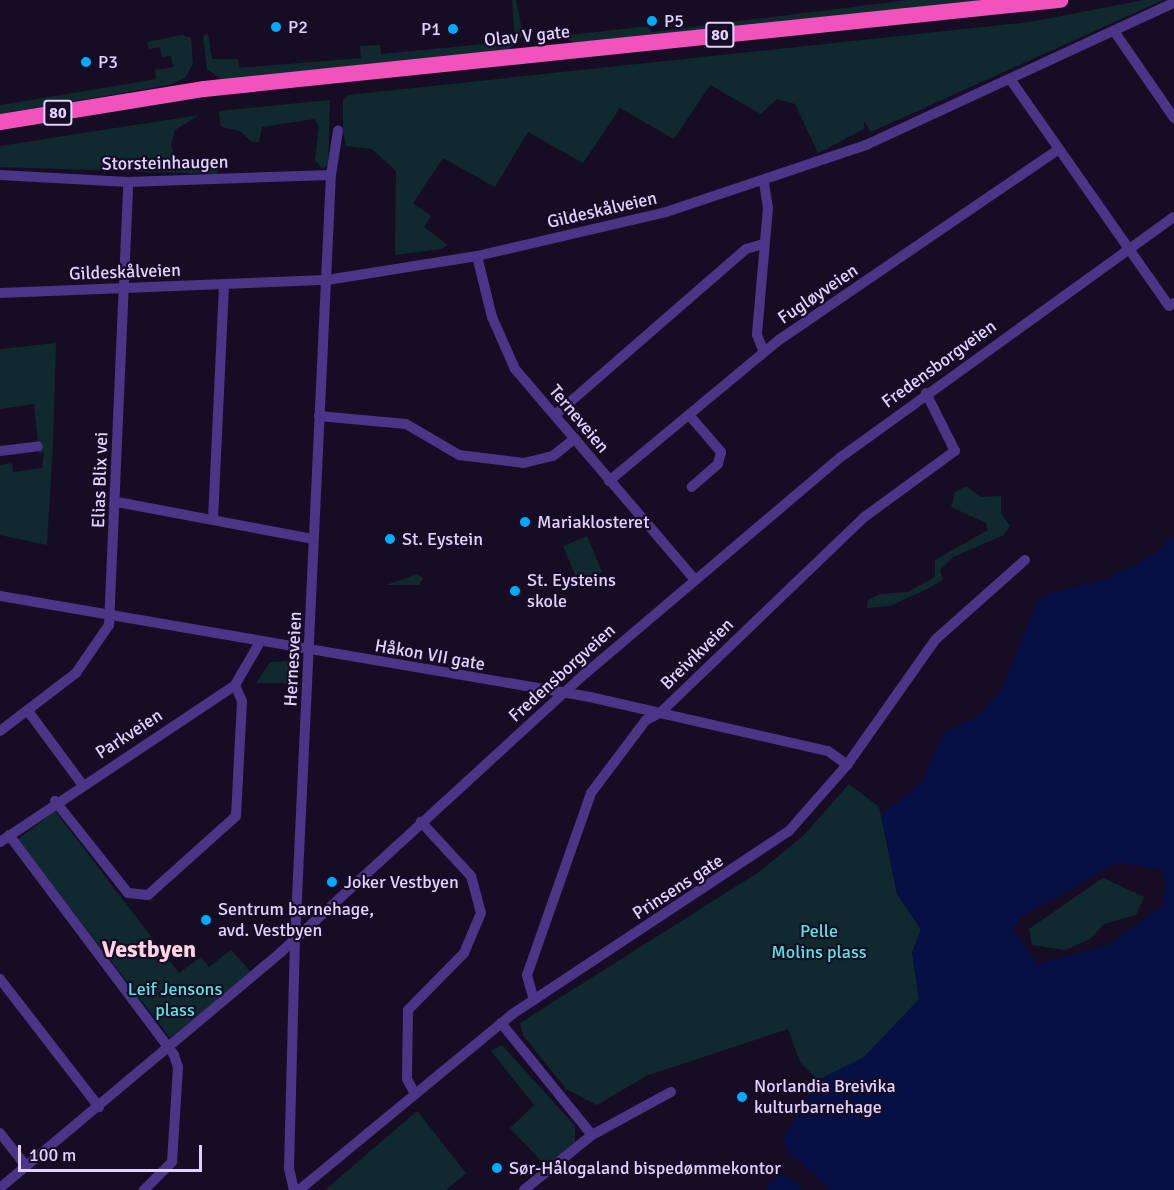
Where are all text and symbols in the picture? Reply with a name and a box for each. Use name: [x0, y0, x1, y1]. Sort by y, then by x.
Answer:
place label: P5: [664, 10, 684, 32]
marker: P5: [645, 14, 659, 28]
place label: P2: [288, 16, 308, 38]
place label: P1: [421, 18, 441, 40]
marker: P2: [269, 20, 283, 34]
street label: Olav V gate: [483, 21, 571, 51]
marker: P1: [446, 22, 460, 36]
road number: 80: [705, 22, 735, 48]
place label: P3: [98, 51, 118, 73]
marker: P3: [79, 55, 93, 69]
road number: 80: [43, 100, 73, 126]
street label: Storsteinhaugen: [101, 151, 229, 175]
street label: Gildeskålveien: [545, 187, 659, 233]
street label: Gildeskålveien: [69, 259, 181, 285]
street label: Fugløyveien: [774, 259, 862, 329]
street label: Fredensborgveien: [878, 315, 1000, 413]
street label: Terneveien: [544, 381, 614, 457]
street label: Elias Blix vei: [88, 432, 112, 528]
place label: Mariaklosteret: [537, 511, 649, 533]
marker: Mariaklosteret: [518, 515, 532, 529]
place label: St. Eystein: [402, 528, 483, 550]
marker: St. Eystein: [383, 532, 397, 546]
place label: St. Eysteins skole: [527, 570, 616, 612]
marker: St. Eysteins skole: [508, 584, 522, 598]
street label: Hernesveien: [280, 611, 306, 707]
street label: Breivikveien: [656, 614, 738, 694]
street label: Fredensborgveien: [504, 619, 620, 727]
street label: Håkon VII gate: [373, 635, 487, 675]
street label: Parkveien: [92, 704, 166, 764]
street label: Prinsens gate: [629, 850, 727, 924]
place label: Joker Vestbyen: [344, 871, 459, 893]
marker: Joker Vestbyen: [325, 875, 339, 889]
place label: Sentrum barnehage, avd. Vestbyen: [218, 899, 374, 942]
marker: Sentrum barnehage, avd. Vestbyen: [199, 913, 213, 927]
park label: Pelle Molins plass: [771, 921, 867, 964]
district label: Vestbyen: [102, 936, 196, 964]
park label: Leif Jensons plass: [128, 979, 222, 1022]
place label: Norlandia Breivika kulturbarnehage: [754, 1076, 896, 1118]
marker: Norlandia Breivika kulturbarnehage: [735, 1090, 749, 1104]
scale bar: [21, 1133, 206, 1171]
text: 100 m: [29, 1144, 76, 1166]
place label: Sør-Hålogaland bispedømmekontor: [509, 1157, 781, 1179]
marker: Sør-Hålogaland bispedømmekontor: [490, 1161, 504, 1175]

